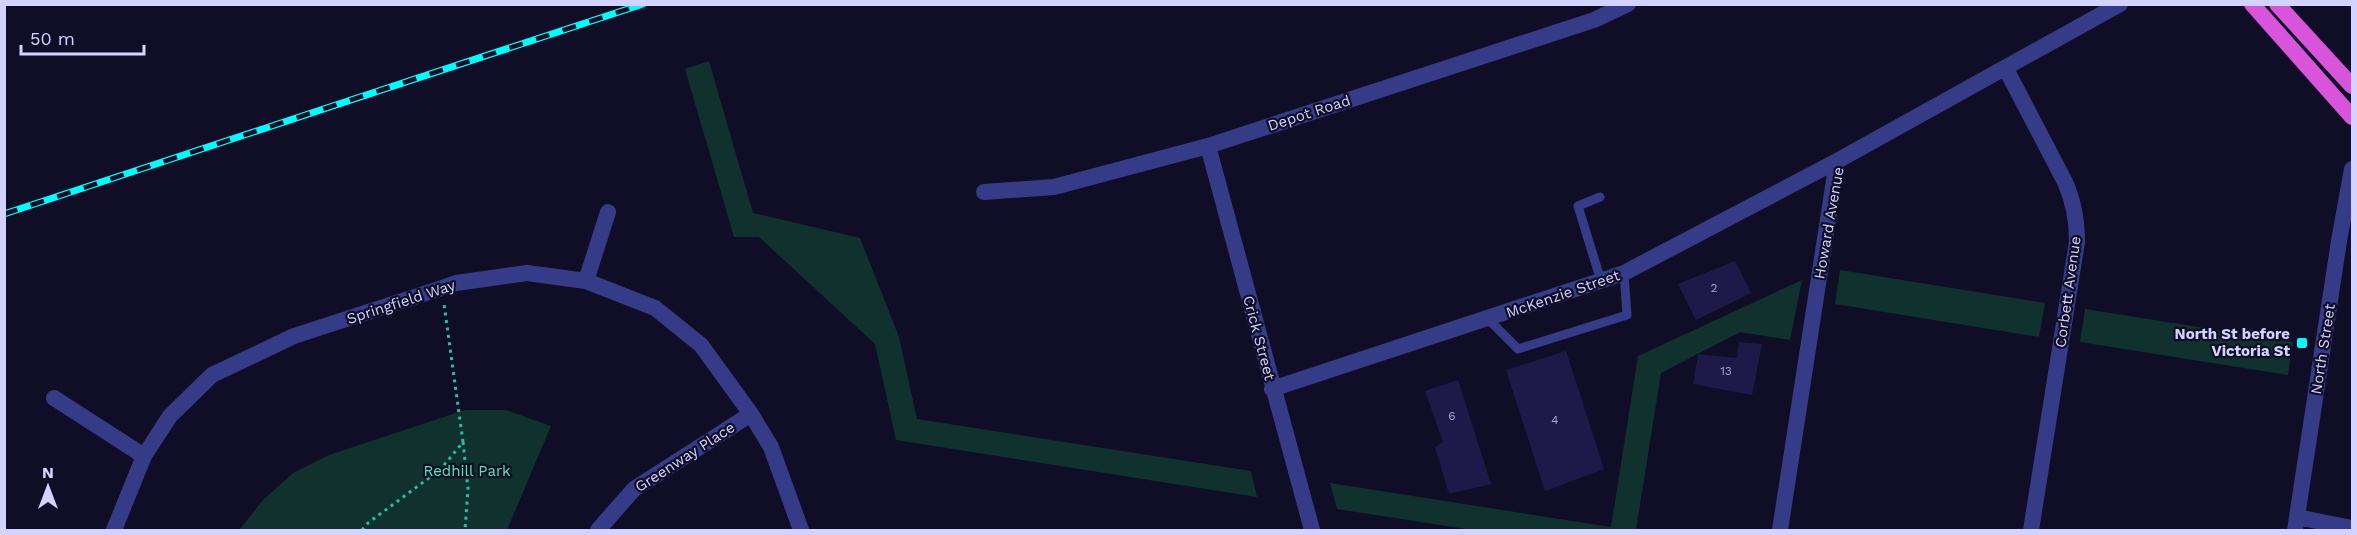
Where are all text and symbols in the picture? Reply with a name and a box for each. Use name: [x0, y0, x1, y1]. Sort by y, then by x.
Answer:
scale bar: [21, 18, 144, 56]
text: 50 m: [30, 28, 75, 49]
street label: Depot Road: [1265, 91, 1353, 135]
street label: Howard Avenue: [1810, 166, 1848, 280]
street label: Corbett Avenue: [2051, 235, 2085, 349]
street label: McKenzie Street: [1504, 266, 1623, 322]
street label: Springfield Way: [344, 276, 458, 328]
house number: 2: [1711, 281, 1718, 295]
street label: Crick Street: [1239, 294, 1279, 383]
street label: North Street: [2307, 302, 2339, 396]
place label: North St before Victoria St: [2175, 325, 2290, 360]
marker: North St before Victoria St: [2295, 336, 2309, 350]
house number: 13: [1720, 364, 1732, 378]
house number: 6: [1448, 409, 1456, 423]
house number: 4: [1551, 413, 1559, 427]
street label: Greenway Place: [632, 418, 738, 496]
north arrow: [18, 457, 78, 517]
park label: Redhill Park: [423, 462, 511, 480]
text: N: [42, 463, 54, 482]

